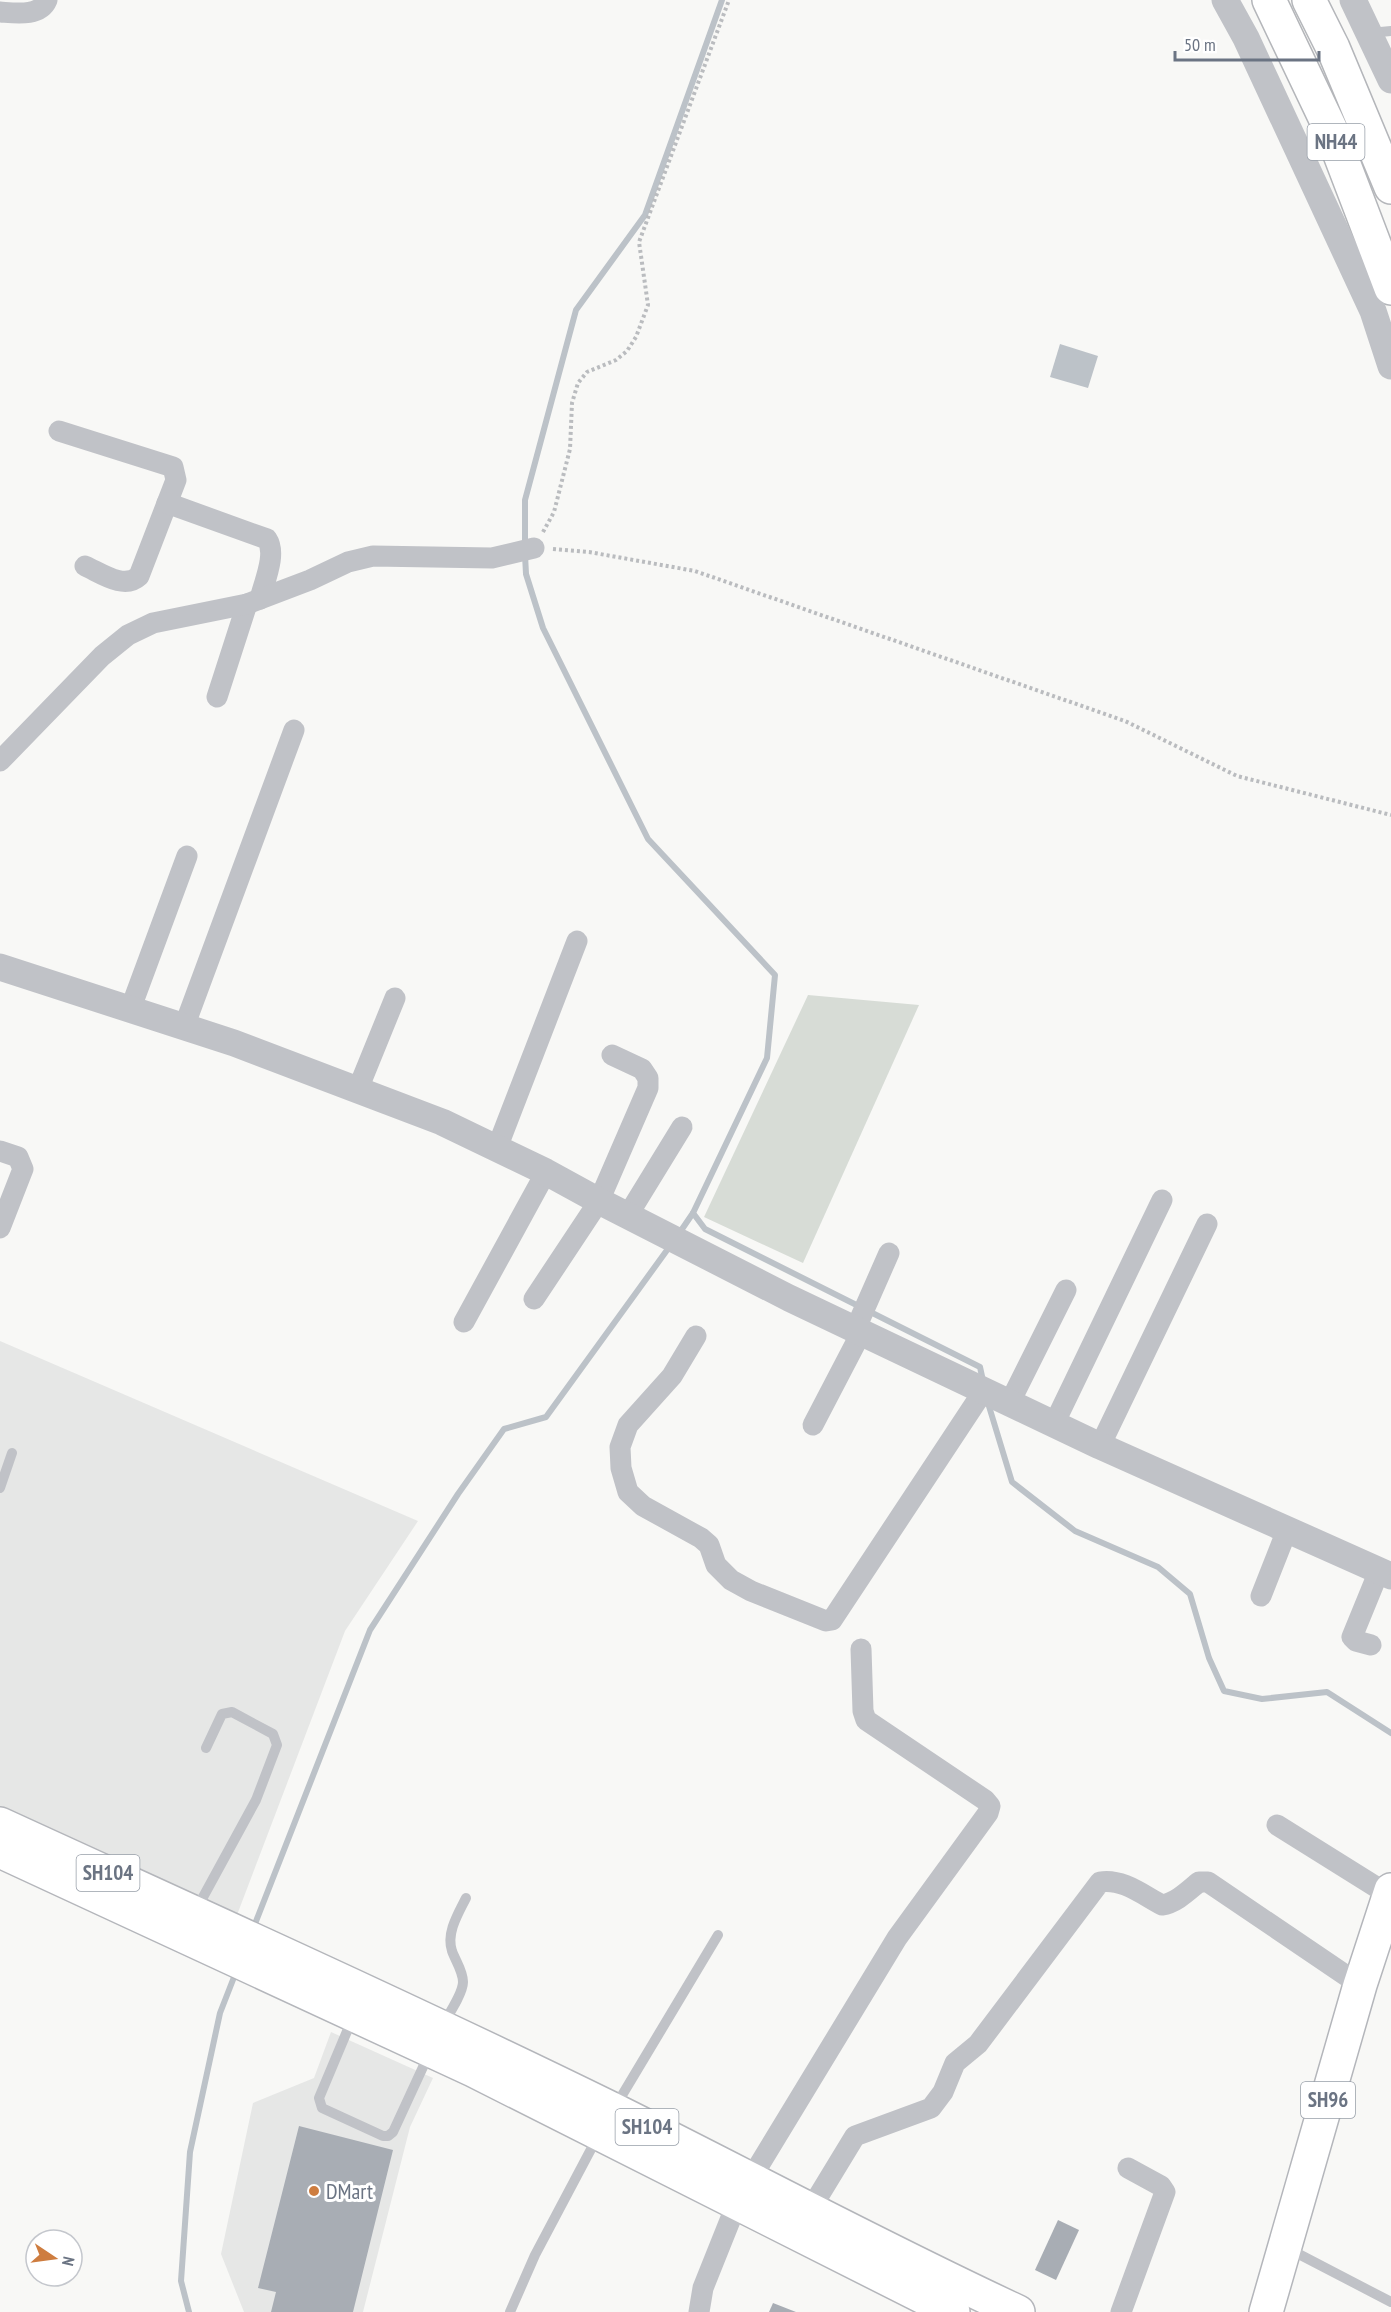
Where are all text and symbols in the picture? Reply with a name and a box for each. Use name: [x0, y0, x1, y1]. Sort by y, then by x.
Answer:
scale bar: [1175, 24, 1319, 62]
text: 50 m: [1184, 33, 1216, 56]
road number: NH44: [1308, 124, 1364, 160]
road number: SH104: [76, 1855, 140, 1891]
road number: SH96: [1301, 2082, 1355, 2118]
road number: SH104: [616, 2109, 678, 2145]
place label: DMart: [326, 2177, 373, 2205]
marker: DMart: [307, 2184, 321, 2198]
north arrow: [24, 2228, 84, 2288]
text: N: [58, 2255, 79, 2268]

